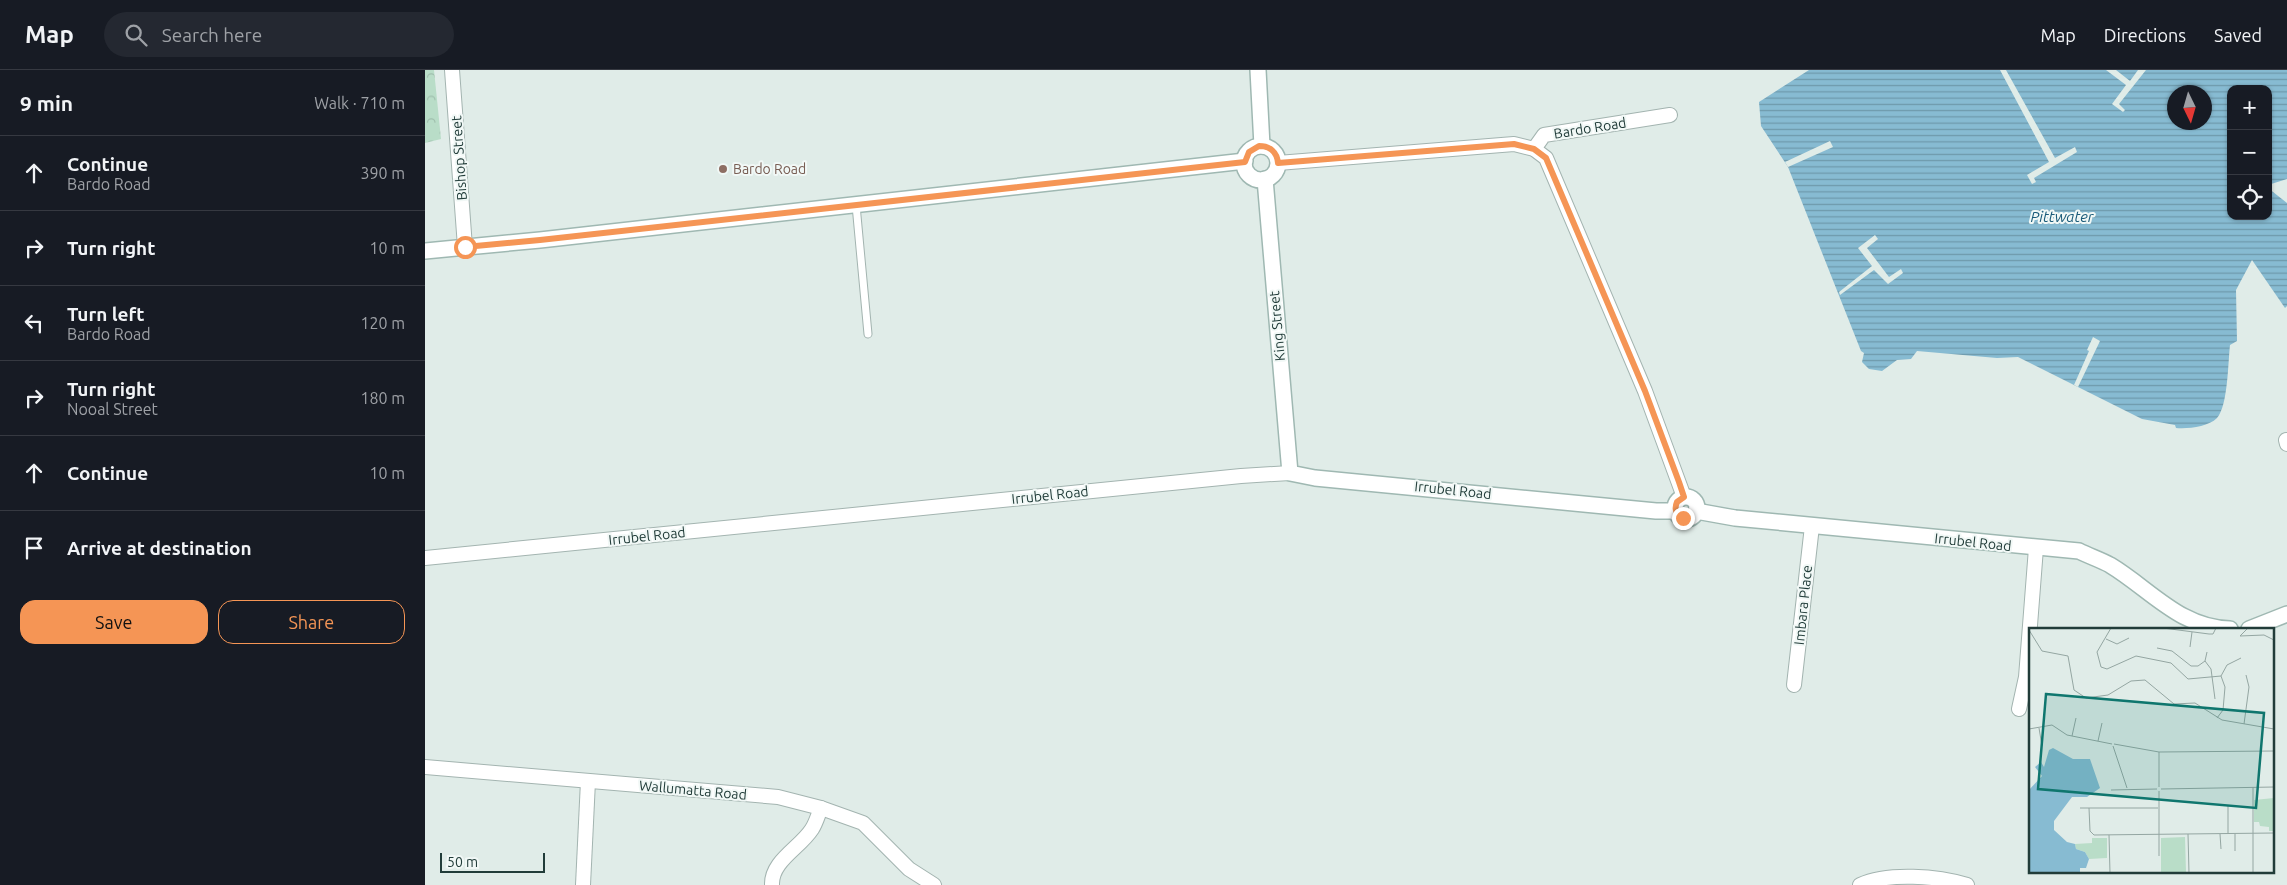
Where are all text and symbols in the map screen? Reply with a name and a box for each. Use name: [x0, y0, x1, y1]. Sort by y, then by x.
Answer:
search box: [104, 12, 454, 57]
text: Map: [25, 21, 74, 48]
icon: search: [122, 21, 150, 49]
text: Search here: [162, 24, 262, 46]
text: Map: [2040, 25, 2076, 45]
text: Directions: [2104, 25, 2186, 45]
text: Saved: [2214, 25, 2262, 45]
north arrow: [2167, 85, 2212, 130]
map controls: [2227, 85, 2272, 220]
button: +: [2227, 85, 2272, 130]
text: 9 min: [20, 91, 73, 115]
text: Walk · 710 m: [314, 94, 405, 112]
street label: Bardo Road: [1553, 114, 1627, 142]
street label: Bishop Street: [448, 115, 470, 201]
button: −: [2227, 130, 2272, 175]
text: Continue: [67, 153, 148, 175]
icon: ahead: [20, 159, 48, 187]
place label: Bardo Road: [733, 161, 806, 177]
marker: Bardo Road: [717, 163, 729, 175]
text: 390 m: [360, 164, 405, 182]
text: Bardo Road: [67, 175, 151, 193]
button: locate: [2227, 175, 2272, 220]
water label: Pittwater: [2030, 208, 2095, 225]
icon: right: [20, 234, 48, 262]
route start: [454, 236, 477, 259]
text: Turn right: [67, 237, 155, 259]
text: 10 m: [369, 239, 405, 257]
street label: King Street: [1266, 290, 1288, 362]
text: Turn left: [67, 303, 145, 325]
icon: left: [20, 309, 48, 337]
text: 120 m: [360, 314, 405, 332]
text: Bardo Road: [67, 325, 151, 343]
text: Turn right: [67, 378, 155, 400]
icon: right: [20, 384, 48, 412]
text: 180 m: [360, 389, 405, 407]
text: Nooal Street: [67, 400, 158, 418]
icon: ahead: [20, 459, 48, 487]
text: Continue: [67, 462, 148, 484]
text: 10 m: [369, 464, 405, 482]
street label: Irrubel Road: [1414, 478, 1492, 502]
street label: Irrubel Road: [1011, 483, 1089, 507]
route end: [1672, 507, 1695, 530]
street label: Irrubel Road: [608, 524, 686, 548]
street label: Irrubel Road: [1934, 530, 2012, 554]
icon: arrive: [20, 534, 48, 562]
text: Arrive at destination: [67, 537, 252, 559]
street label: Imbara Place: [1791, 564, 1815, 646]
button: Save: [20, 600, 208, 644]
button: Share: [218, 600, 405, 644]
inset map: [2029, 628, 2275, 872]
street label: Wallumatta Road: [638, 777, 748, 803]
scale bar: [440, 850, 545, 873]
text: 50 m: [447, 854, 478, 870]

